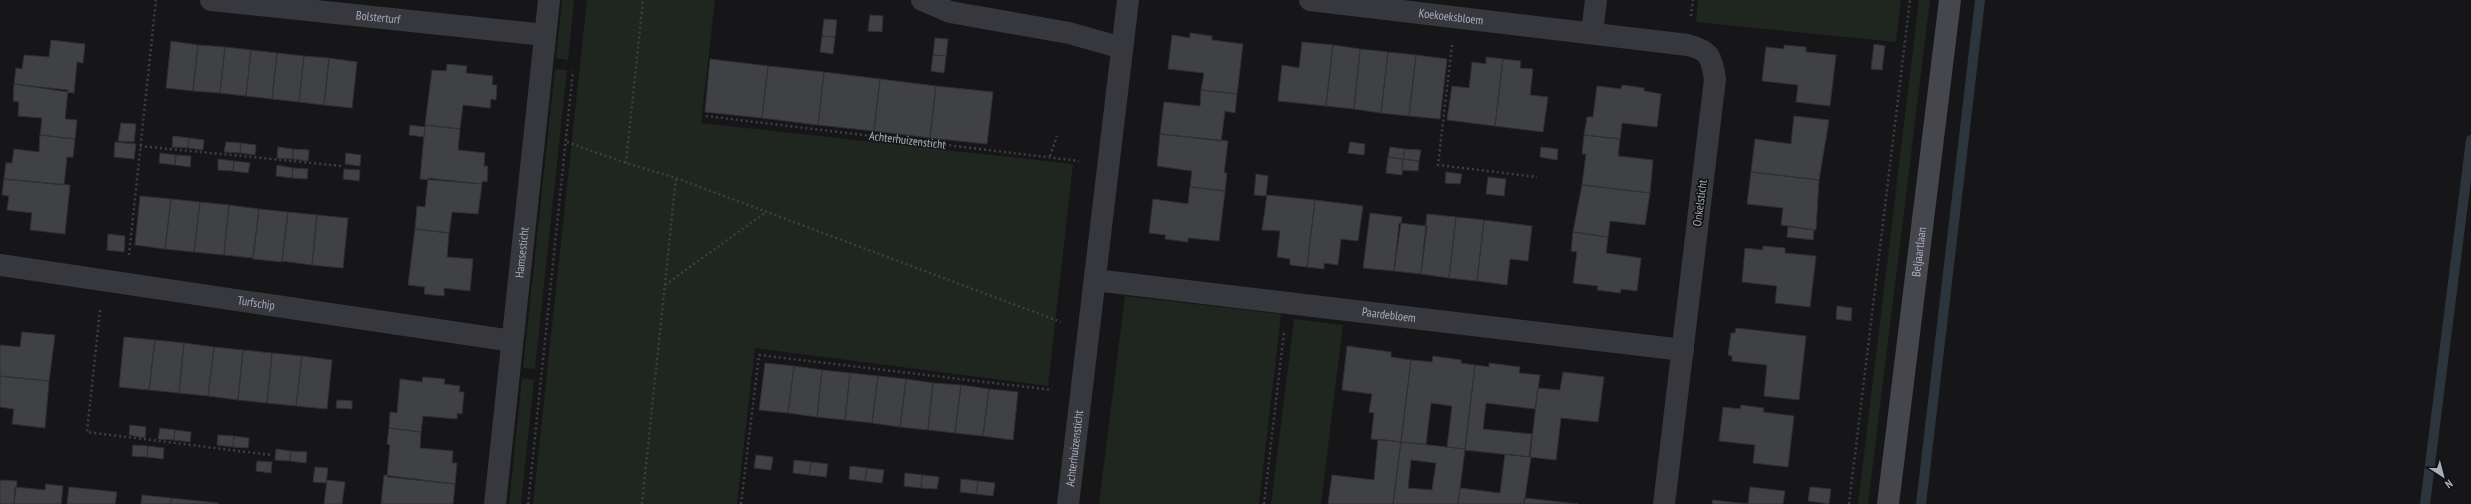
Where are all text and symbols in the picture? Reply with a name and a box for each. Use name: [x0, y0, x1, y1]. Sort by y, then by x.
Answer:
street label: Koekoeksbloem: [1418, 5, 1484, 28]
street label: Bolsterturf: [355, 7, 402, 27]
street label: Achterhuizensticht: [868, 128, 947, 152]
street label: Onkelsticht: [1689, 178, 1710, 227]
street label: Hamsesticht: [511, 226, 532, 279]
street label: Beljaartlaan: [1908, 226, 1929, 278]
street label: Turfschip: [237, 292, 276, 313]
street label: Paardebloem: [1361, 304, 1417, 325]
street label: Achterhuizensticht: [1062, 409, 1086, 487]
north arrow: [2423, 456, 2463, 496]
text: N: [2442, 477, 2455, 492]

